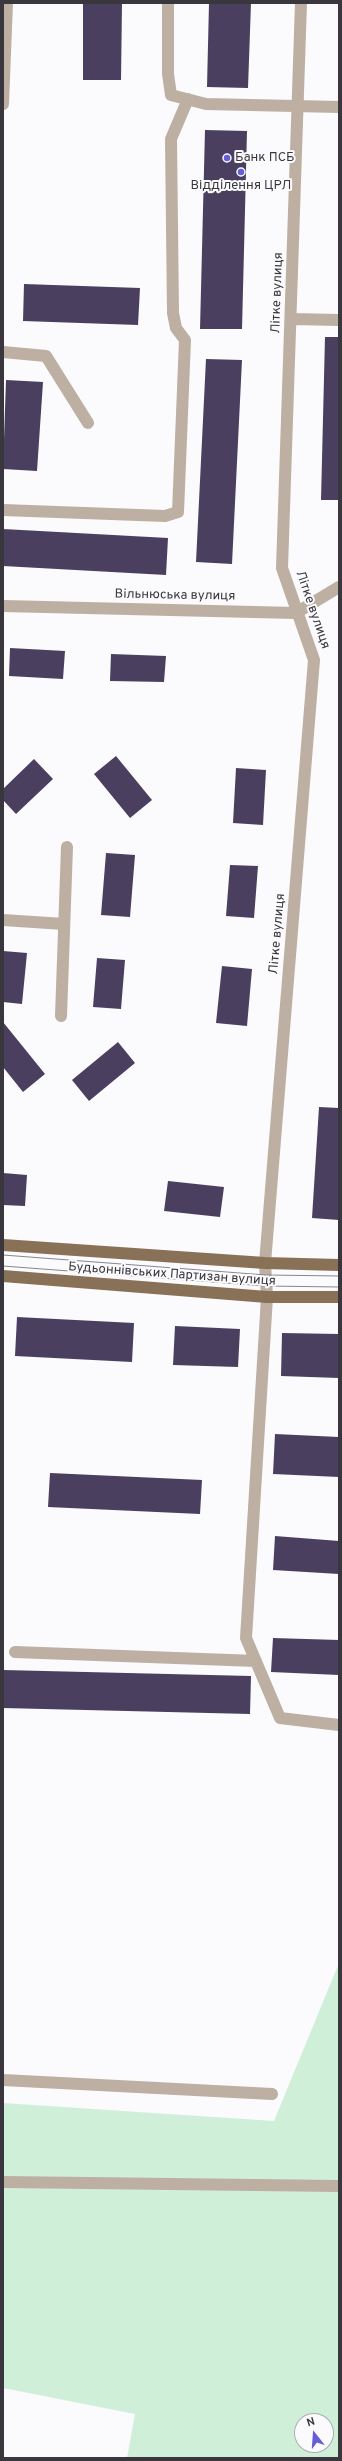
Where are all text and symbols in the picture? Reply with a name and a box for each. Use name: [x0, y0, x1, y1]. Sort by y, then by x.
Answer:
place label: Банк ПСБ: [235, 150, 295, 166]
marker: Банк ПСБ: [222, 153, 232, 163]
marker: Відділення ЦРЛ: [236, 167, 246, 177]
place label: Відділення ЦРЛ: [191, 178, 291, 194]
street label: Літке вулиця: [269, 252, 287, 334]
street label: Літке вулиця: [291, 569, 333, 651]
street label: Вільнюська вулиця: [115, 587, 235, 605]
street label: Літке вулиця: [267, 893, 289, 975]
street label: Будьоннівських Партизан вулиця: [68, 1260, 276, 1290]
north arrow: [294, 2413, 334, 2453]
text: N: [305, 2415, 317, 2430]

